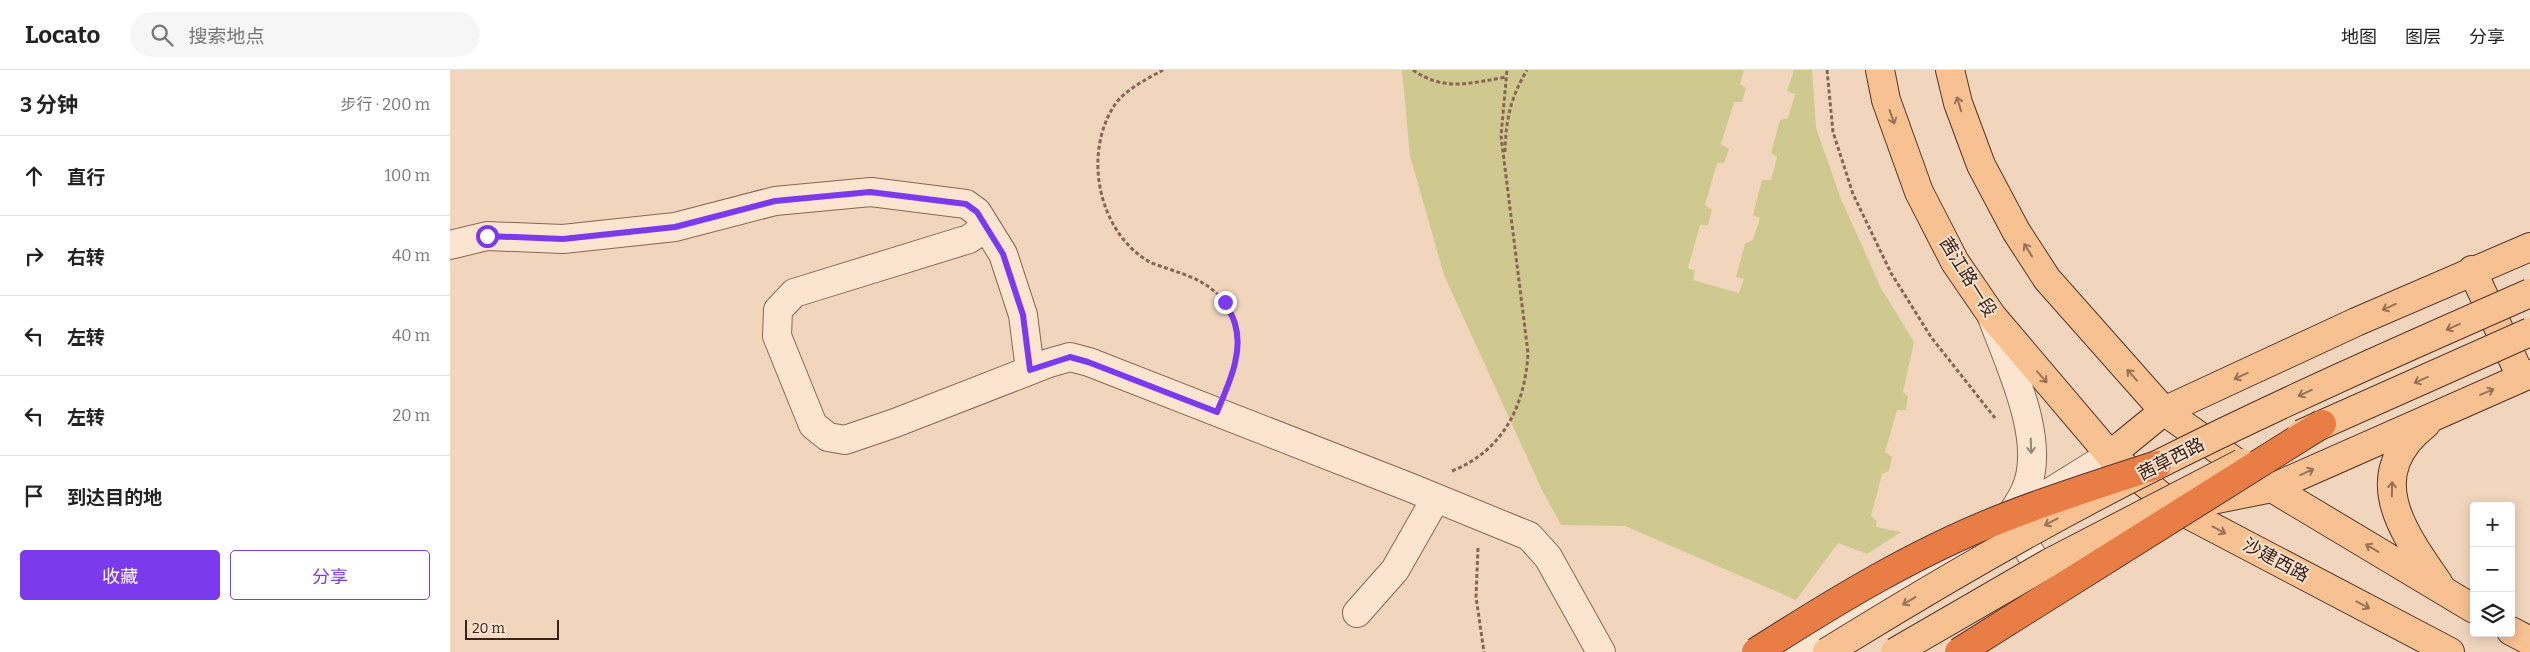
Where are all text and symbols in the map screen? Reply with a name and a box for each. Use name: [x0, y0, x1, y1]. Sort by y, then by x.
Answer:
search box: [130, 12, 480, 57]
text: Locato: [25, 21, 100, 49]
icon: search: [148, 21, 176, 49]
text: 搜索地点: [188, 25, 264, 48]
text: 地图: [2341, 26, 2377, 48]
text: 图层: [2405, 26, 2441, 48]
text: 分享: [2469, 26, 2505, 48]
text: 3 分钟: [20, 92, 78, 118]
text: 步行 · 200 m: [341, 95, 430, 114]
one-way arrow: [1953, 96, 1963, 112]
one-way arrow: [1888, 109, 1897, 124]
icon: ahead: [20, 162, 48, 190]
text: 直行: [67, 166, 105, 189]
text: 100 m: [385, 166, 430, 185]
route start: [476, 225, 499, 248]
street label: 茜江路一段: [1935, 233, 2001, 321]
icon: right: [20, 242, 48, 270]
one-way arrow: [2023, 243, 2033, 257]
text: 右转: [67, 246, 105, 269]
text: 40 m: [392, 246, 430, 265]
route end: [1214, 291, 1237, 314]
one-way arrow: [2382, 303, 2397, 313]
icon: left: [20, 322, 48, 350]
one-way arrow: [2446, 322, 2461, 332]
text: 左转: [67, 326, 105, 349]
text: 40 m: [392, 326, 430, 345]
one-way arrow: [2126, 368, 2138, 381]
one-way arrow: [2036, 370, 2048, 383]
one-way arrow: [2234, 371, 2249, 381]
one-way arrow: [2414, 375, 2429, 385]
one-way arrow: [2479, 386, 2494, 396]
one-way arrow: [2298, 389, 2313, 398]
icon: left: [20, 402, 48, 430]
text: 左转: [67, 406, 105, 429]
text: 20 m: [393, 406, 430, 425]
street label: 茜草西路: [2134, 433, 2208, 485]
one-way arrow: [2027, 438, 2036, 454]
one-way arrow: [2299, 467, 2314, 476]
icon: arrive: [20, 482, 48, 510]
one-way arrow: [2388, 482, 2397, 498]
text: 到达目的地: [67, 486, 162, 509]
map controls: [2470, 502, 2515, 637]
button: +: [2470, 502, 2515, 547]
one-way arrow: [2043, 517, 2058, 527]
one-way arrow: [2212, 525, 2227, 535]
street label: 沙建西路: [2239, 533, 2313, 587]
one-way arrow: [2365, 543, 2379, 553]
button: −: [2470, 547, 2515, 592]
button: 收藏: [20, 550, 220, 600]
button: 分享: [230, 550, 430, 600]
button: layers: [2470, 592, 2515, 637]
one-way arrow: [1903, 597, 1917, 607]
one-way arrow: [2356, 600, 2371, 610]
scale bar: [465, 617, 559, 640]
text: 20 m: [472, 620, 505, 637]

